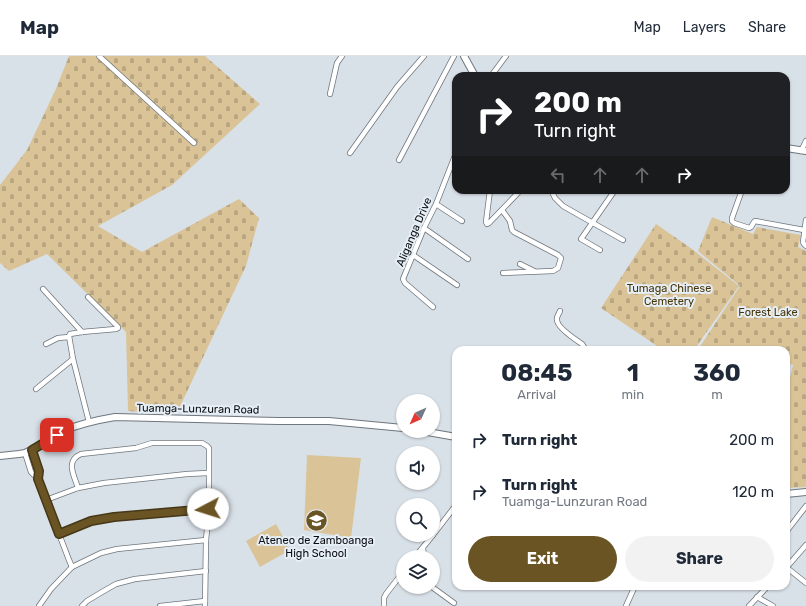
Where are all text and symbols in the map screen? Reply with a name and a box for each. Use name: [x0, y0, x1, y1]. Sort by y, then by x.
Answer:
text: Map: [20, 16, 59, 39]
text: Map: [634, 19, 661, 36]
text: Layers: [683, 19, 726, 36]
text: Share: [748, 19, 786, 36]
text: 200 m: [534, 86, 622, 119]
icon: right: [468, 88, 520, 140]
text: Turn right: [534, 120, 616, 142]
icon: left: [547, 164, 569, 186]
icon: ahead: [589, 164, 611, 186]
icon: ahead: [631, 164, 653, 186]
icon: right: [673, 164, 695, 186]
street label: Aliganga Drive: [394, 195, 434, 269]
park label: Tumaga Chinese Cemetery: [627, 282, 711, 308]
park label: Forest Lake: [738, 306, 798, 319]
text: 08:45: [501, 359, 573, 387]
text: 1: [627, 359, 639, 387]
text: 360: [693, 359, 741, 387]
text: Arrival: [517, 387, 556, 402]
text: min: [622, 387, 644, 402]
text: m: [711, 387, 723, 402]
north arrow: [396, 394, 440, 438]
map controls: [396, 394, 440, 594]
street label: Tuamga-Lunzuran Road: [136, 401, 260, 417]
pin: [40, 418, 74, 452]
icon: arrive: [46, 424, 68, 446]
icon: right: [468, 429, 490, 451]
text: Turn right: [502, 431, 577, 449]
text: 200 m: [729, 431, 774, 449]
button: sound: [396, 446, 440, 490]
text: Turn right: [502, 476, 577, 494]
icon: right: [468, 481, 490, 503]
text: 120 m: [732, 483, 774, 501]
position arrow: [187, 488, 229, 530]
text: Tuamga-Lunzuran Road: [502, 494, 647, 509]
button: search: [396, 498, 440, 542]
school or university icon: Ateneo de Zamboanga High School: [303, 507, 329, 533]
place label: Ateneo de Zamboanga High School: [258, 534, 374, 560]
button: Exit: [468, 536, 617, 582]
button: Share: [625, 536, 774, 582]
button: layers: [396, 550, 440, 594]

